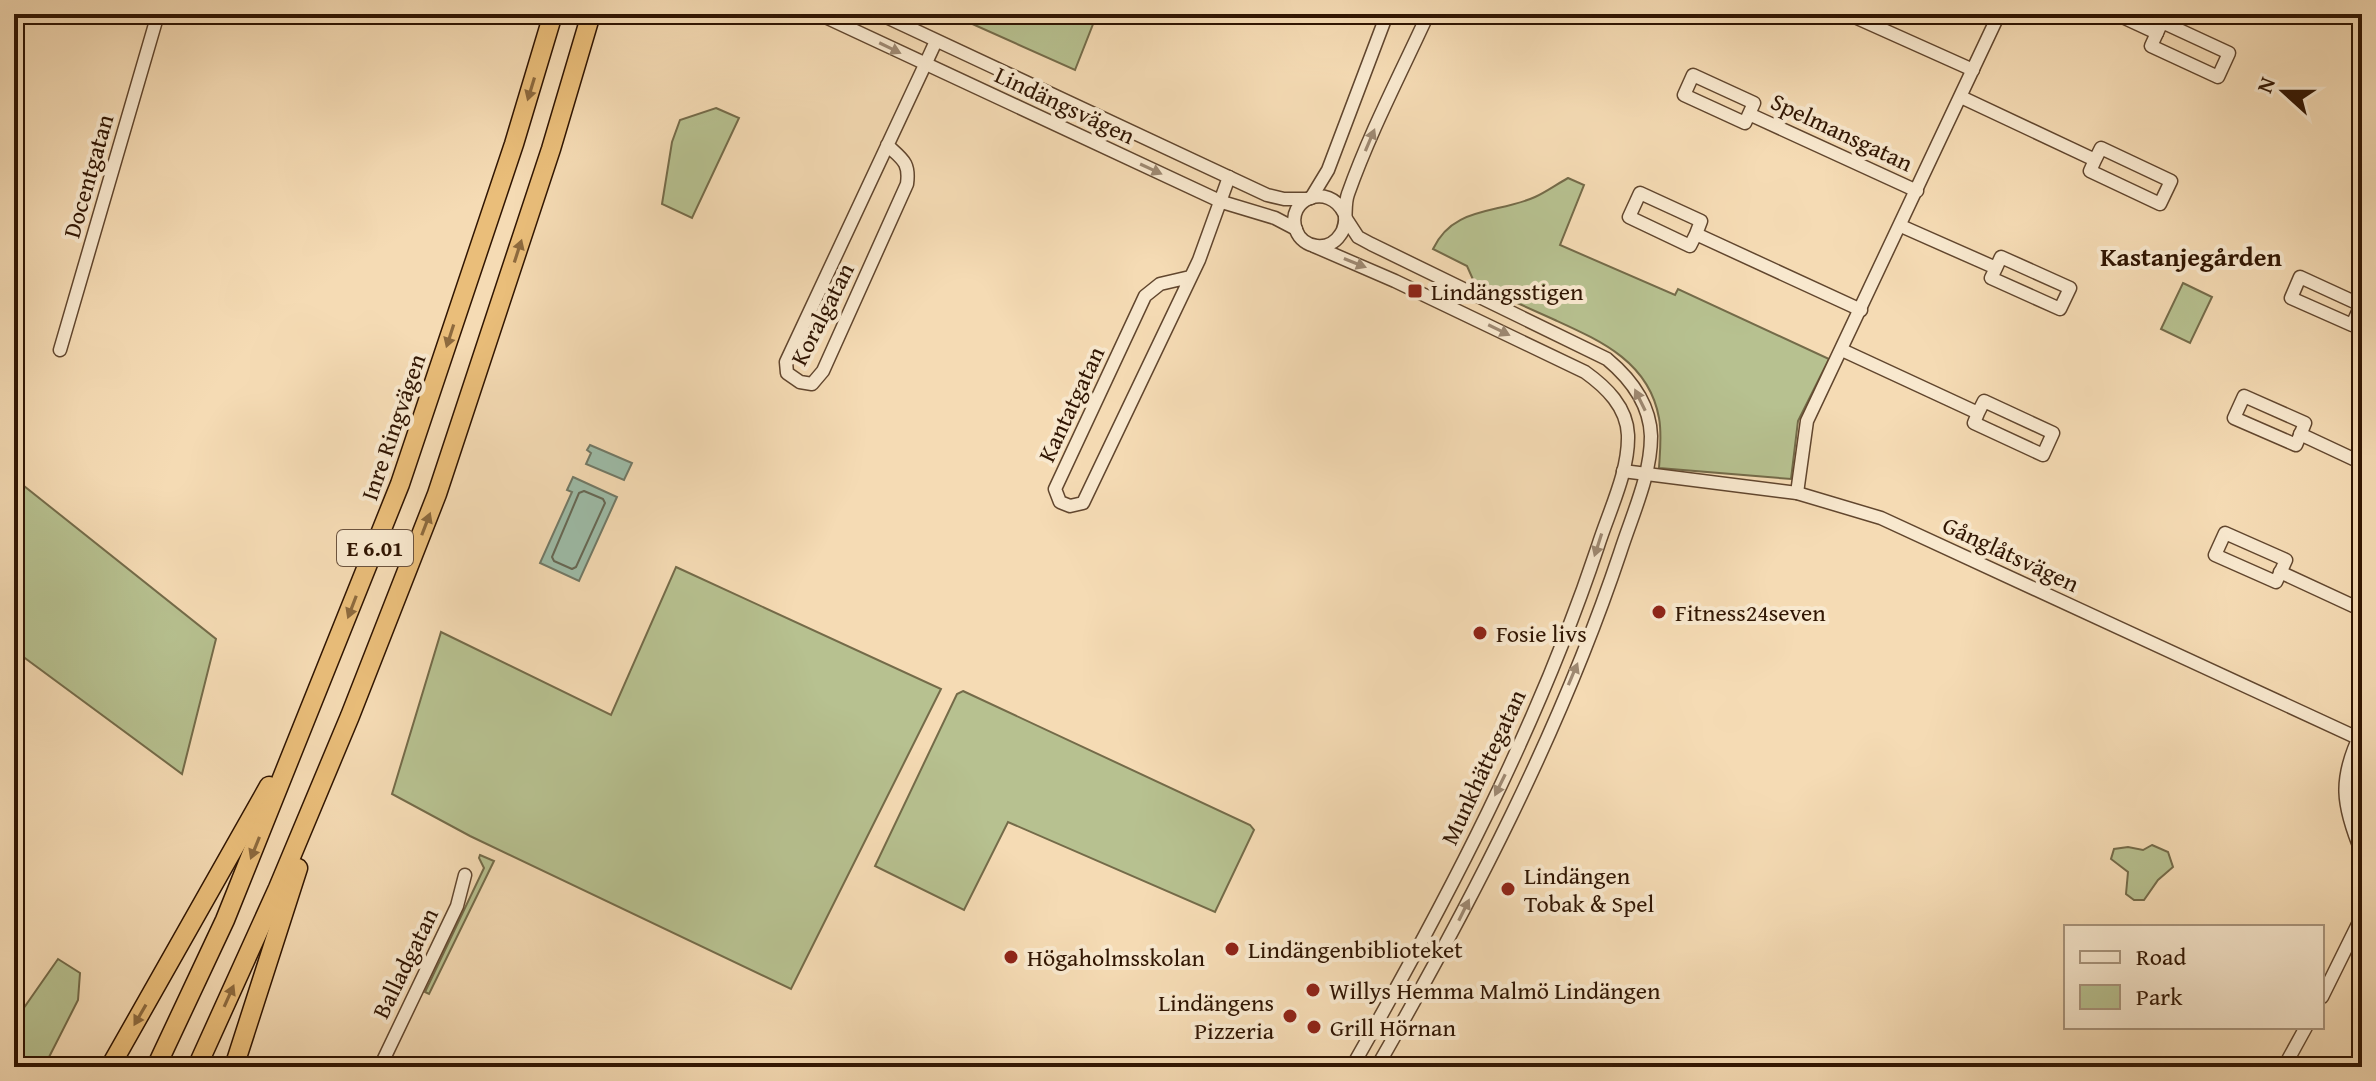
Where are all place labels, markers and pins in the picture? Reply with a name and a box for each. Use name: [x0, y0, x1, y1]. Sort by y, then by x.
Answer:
place label: Lindängsstigen: [1431, 274, 1584, 309]
marker: Lindängsstigen: [1406, 282, 1424, 300]
place label: Fitness24seven: [1675, 595, 1826, 630]
marker: Fitness24seven: [1650, 603, 1668, 621]
place label: Fosie livs: [1496, 616, 1587, 651]
marker: Fosie livs: [1471, 624, 1489, 642]
place label: Lindängen Tobak & Spel: [1524, 858, 1654, 921]
marker: Lindängen Tobak & Spel: [1499, 880, 1517, 898]
place label: Lindängenbiblioteket: [1248, 932, 1463, 967]
place label: Högaholmsskolan: [1027, 940, 1206, 975]
marker: Lindängenbiblioteket: [1223, 940, 1241, 958]
marker: Högaholmsskolan: [1002, 948, 1020, 966]
place label: Willys Hemma Malmö Lindängen: [1329, 973, 1661, 1008]
marker: Willys Hemma Malmö Lindängen: [1304, 981, 1322, 999]
place label: Lindängens Pizzeria: [1158, 985, 1275, 1048]
marker: Lindängens Pizzeria: [1281, 1007, 1299, 1025]
place label: Grill Hörnan: [1330, 1010, 1456, 1045]
marker: Grill Hörnan: [1305, 1018, 1323, 1036]

